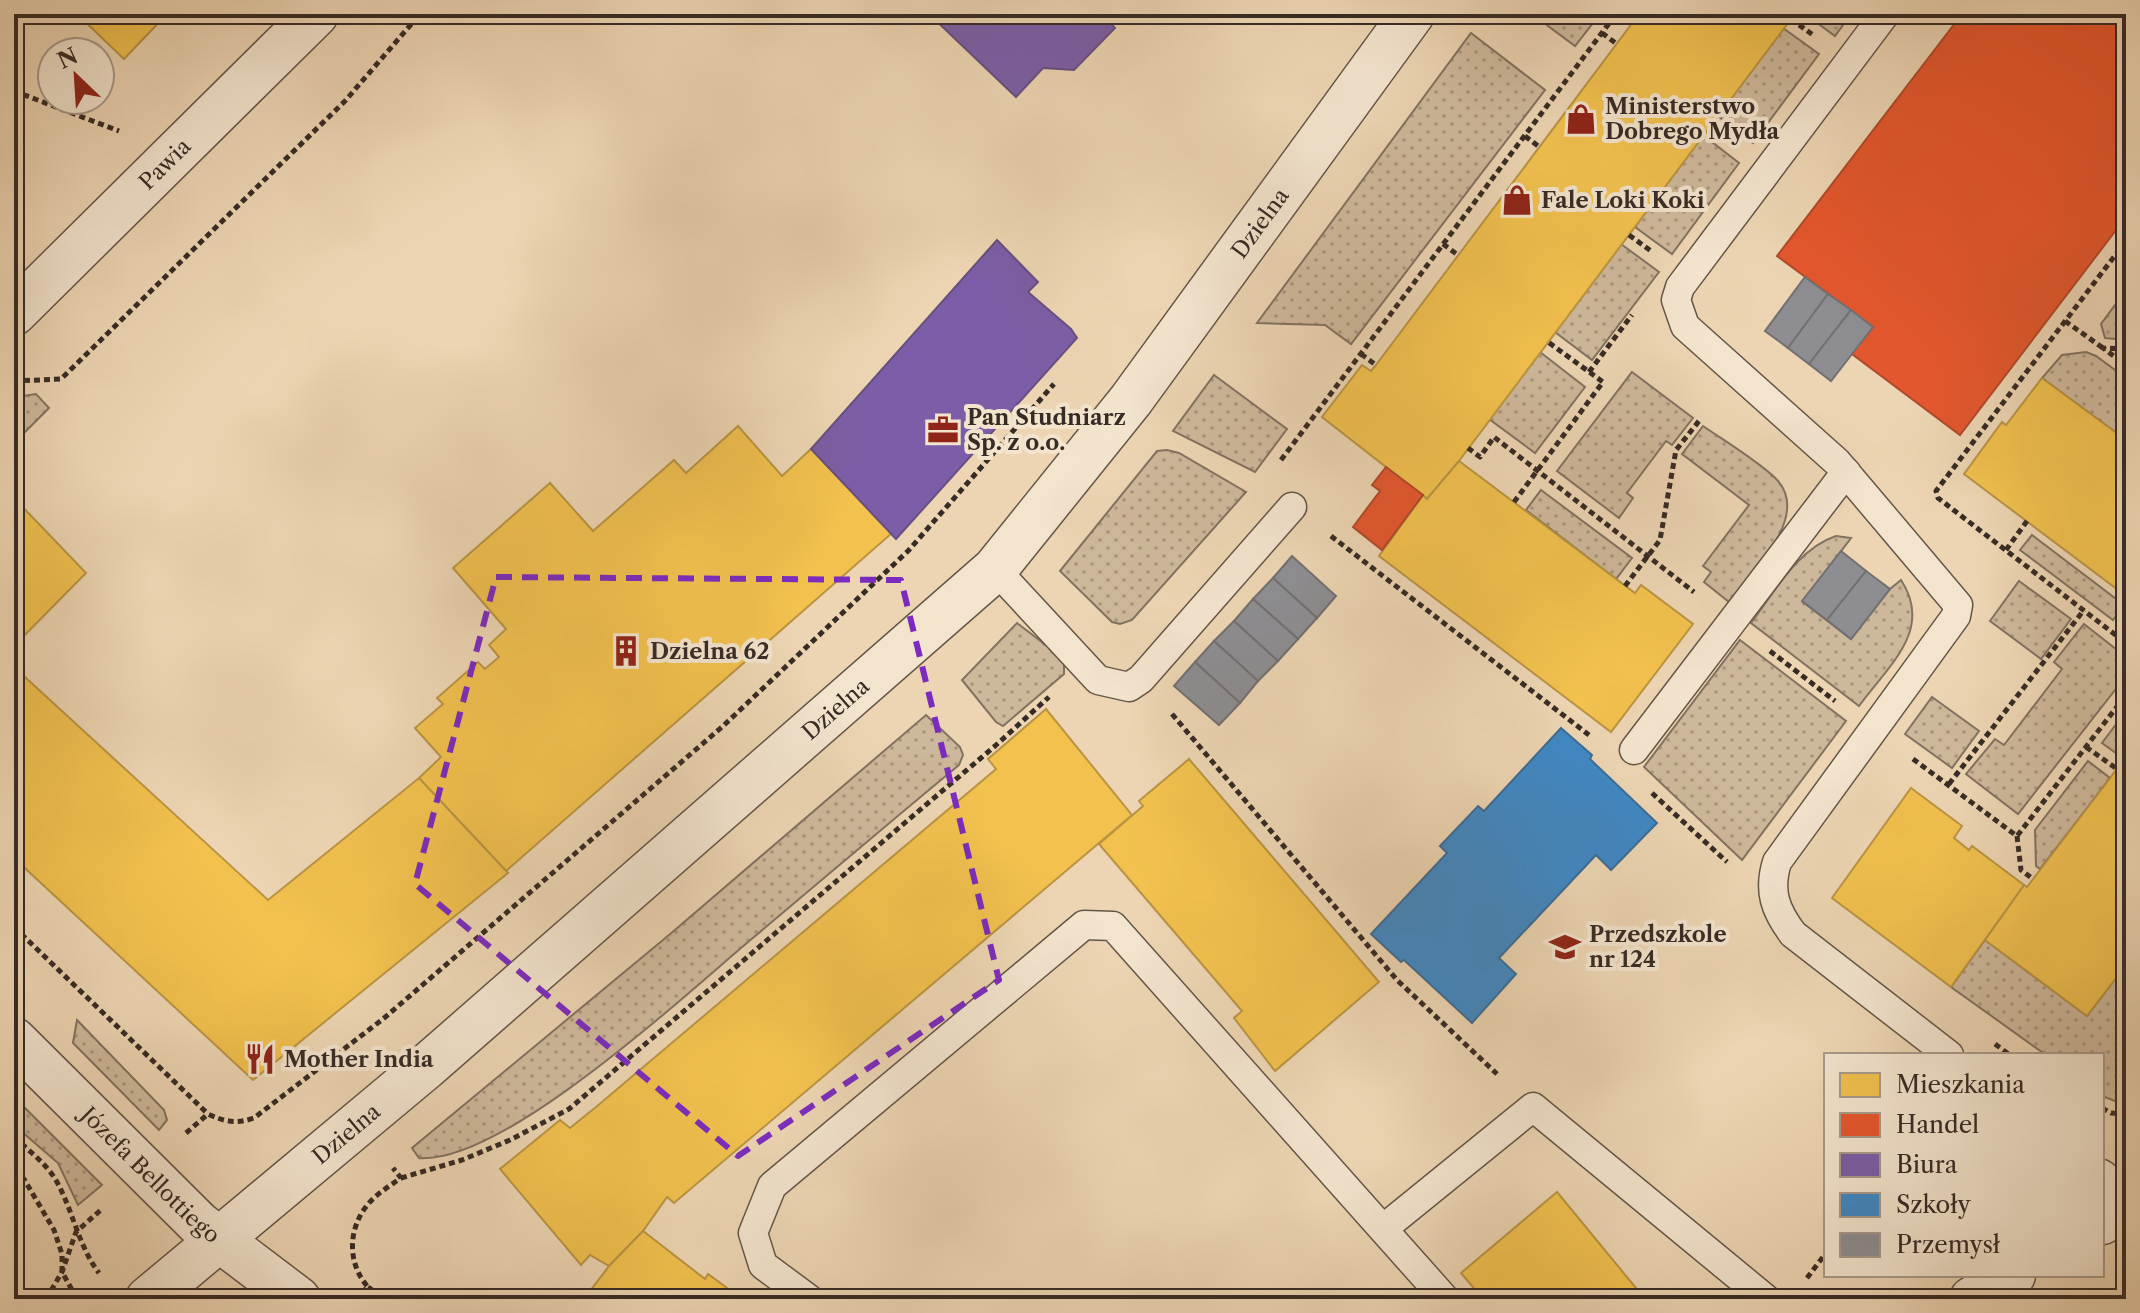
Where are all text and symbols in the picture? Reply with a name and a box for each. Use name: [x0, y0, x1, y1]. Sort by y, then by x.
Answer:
north arrow: [36, 36, 116, 116]
text: N: [53, 42, 82, 75]
place label: Ministerstwo Dobrego Mydła: [1605, 93, 1780, 145]
shop icon: Ministerstwo Dobrego Mydła: [1564, 102, 1598, 136]
street label: Pawia: [134, 133, 197, 196]
street label: Dzielna: [1226, 183, 1295, 264]
shop icon: Fale Loki Koki: [1500, 183, 1534, 217]
place label: Fale Loki Koki: [1541, 187, 1705, 214]
place label: Pan Studniarz Sp. z o.o.: [967, 404, 1126, 456]
office icon: Pan Studniarz Sp. z o.o.: [926, 413, 960, 447]
building icon: Dzielna 62: [609, 634, 643, 668]
place label: Dzielna 62: [650, 638, 769, 665]
street label: Dzielna: [797, 672, 875, 746]
place label: Przedszkole nr 124: [1589, 921, 1727, 973]
school or university icon: Przedszkole nr 124: [1548, 930, 1582, 964]
restaurant icon: Mother India: [243, 1042, 277, 1076]
place label: Mother India: [284, 1046, 434, 1073]
legend: [1824, 1053, 2104, 1277]
text: Mieszkania: [1896, 1070, 2025, 1099]
street label: Dzielna: [307, 1098, 386, 1170]
street label: Józefa Bellottiego: [73, 1099, 225, 1249]
text: Handel: [1896, 1110, 1979, 1139]
text: Biura: [1896, 1150, 1958, 1179]
text: Szkoły: [1896, 1190, 1972, 1219]
text: Przemysł: [1896, 1230, 2000, 1259]

